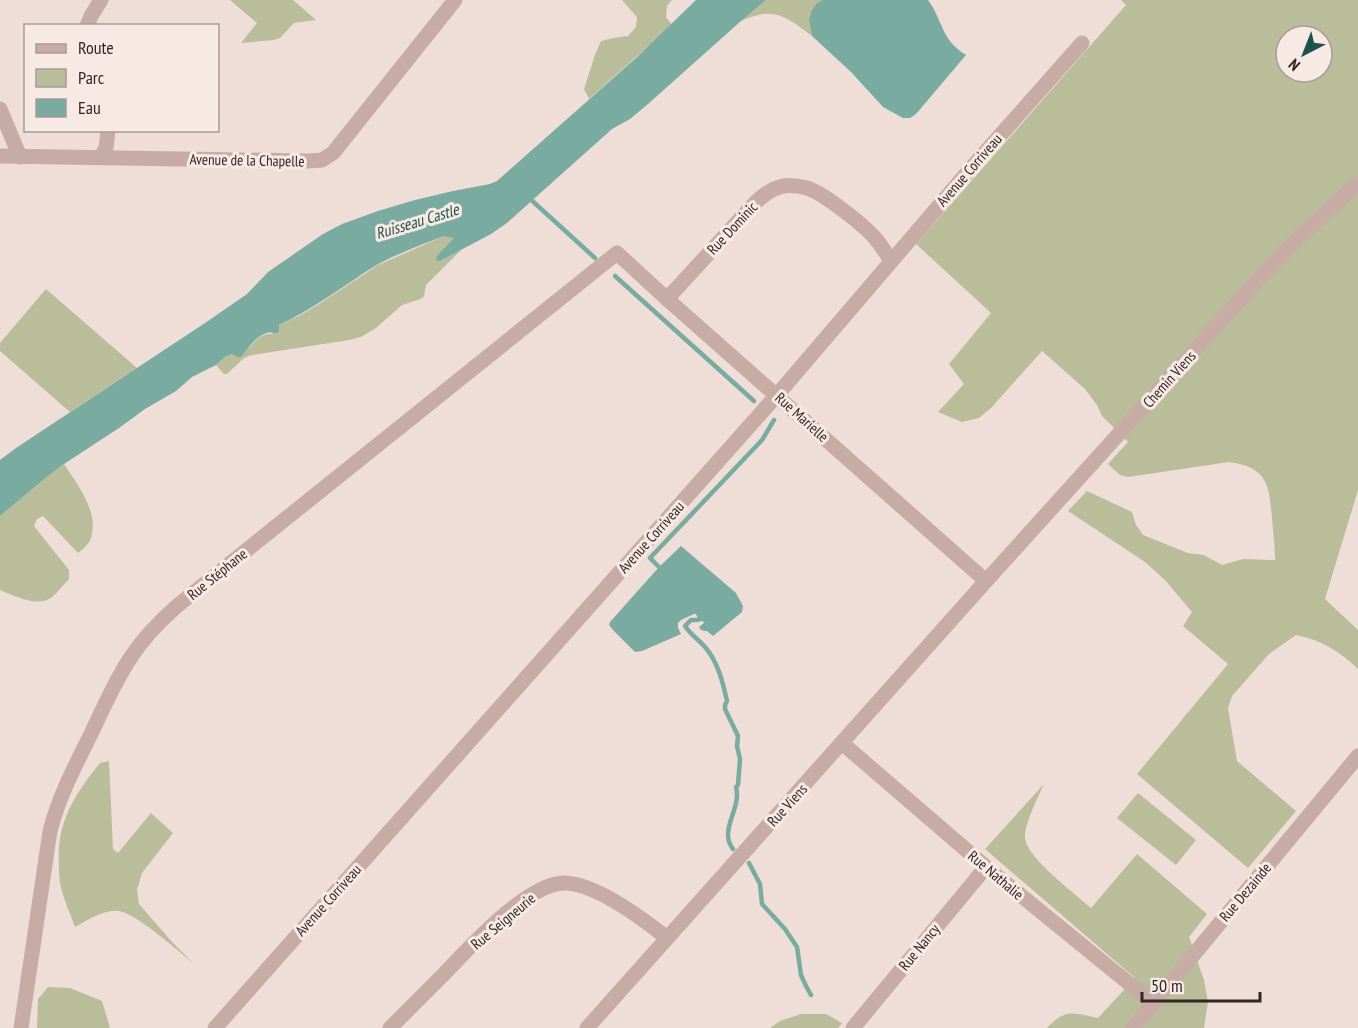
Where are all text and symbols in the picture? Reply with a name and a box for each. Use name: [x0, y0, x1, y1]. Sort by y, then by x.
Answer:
legend: [24, 24, 219, 132]
north arrow: [1274, 24, 1334, 84]
text: Route: [78, 36, 114, 59]
text: N: [1284, 55, 1304, 75]
text: Parc: [78, 66, 105, 89]
text: Eau: [78, 96, 101, 119]
street label: Avenue Corriveau: [932, 130, 1006, 210]
street label: Avenue de la Chapelle: [189, 149, 305, 171]
street label: Rue Dominic: [703, 197, 762, 258]
water label: Ruisseau Castle: [373, 198, 462, 243]
street label: Chemin Viens: [1138, 347, 1200, 411]
street label: Rue Marielle: [771, 388, 833, 446]
street label: Avenue Corriveau: [614, 497, 688, 577]
street label: Rue Stéphane: [183, 544, 251, 604]
street label: Rue Viens: [763, 780, 811, 830]
street label: Rue Nathalie: [964, 846, 1028, 904]
street label: Rue Dezainde: [1215, 859, 1275, 925]
street label: Avenue Corriveau: [291, 860, 365, 940]
street label: Rue Seigneurie: [467, 889, 539, 953]
street label: Rue Nancy: [894, 920, 944, 974]
scale bar: [1142, 965, 1260, 1003]
text: 50 m: [1151, 974, 1183, 997]

